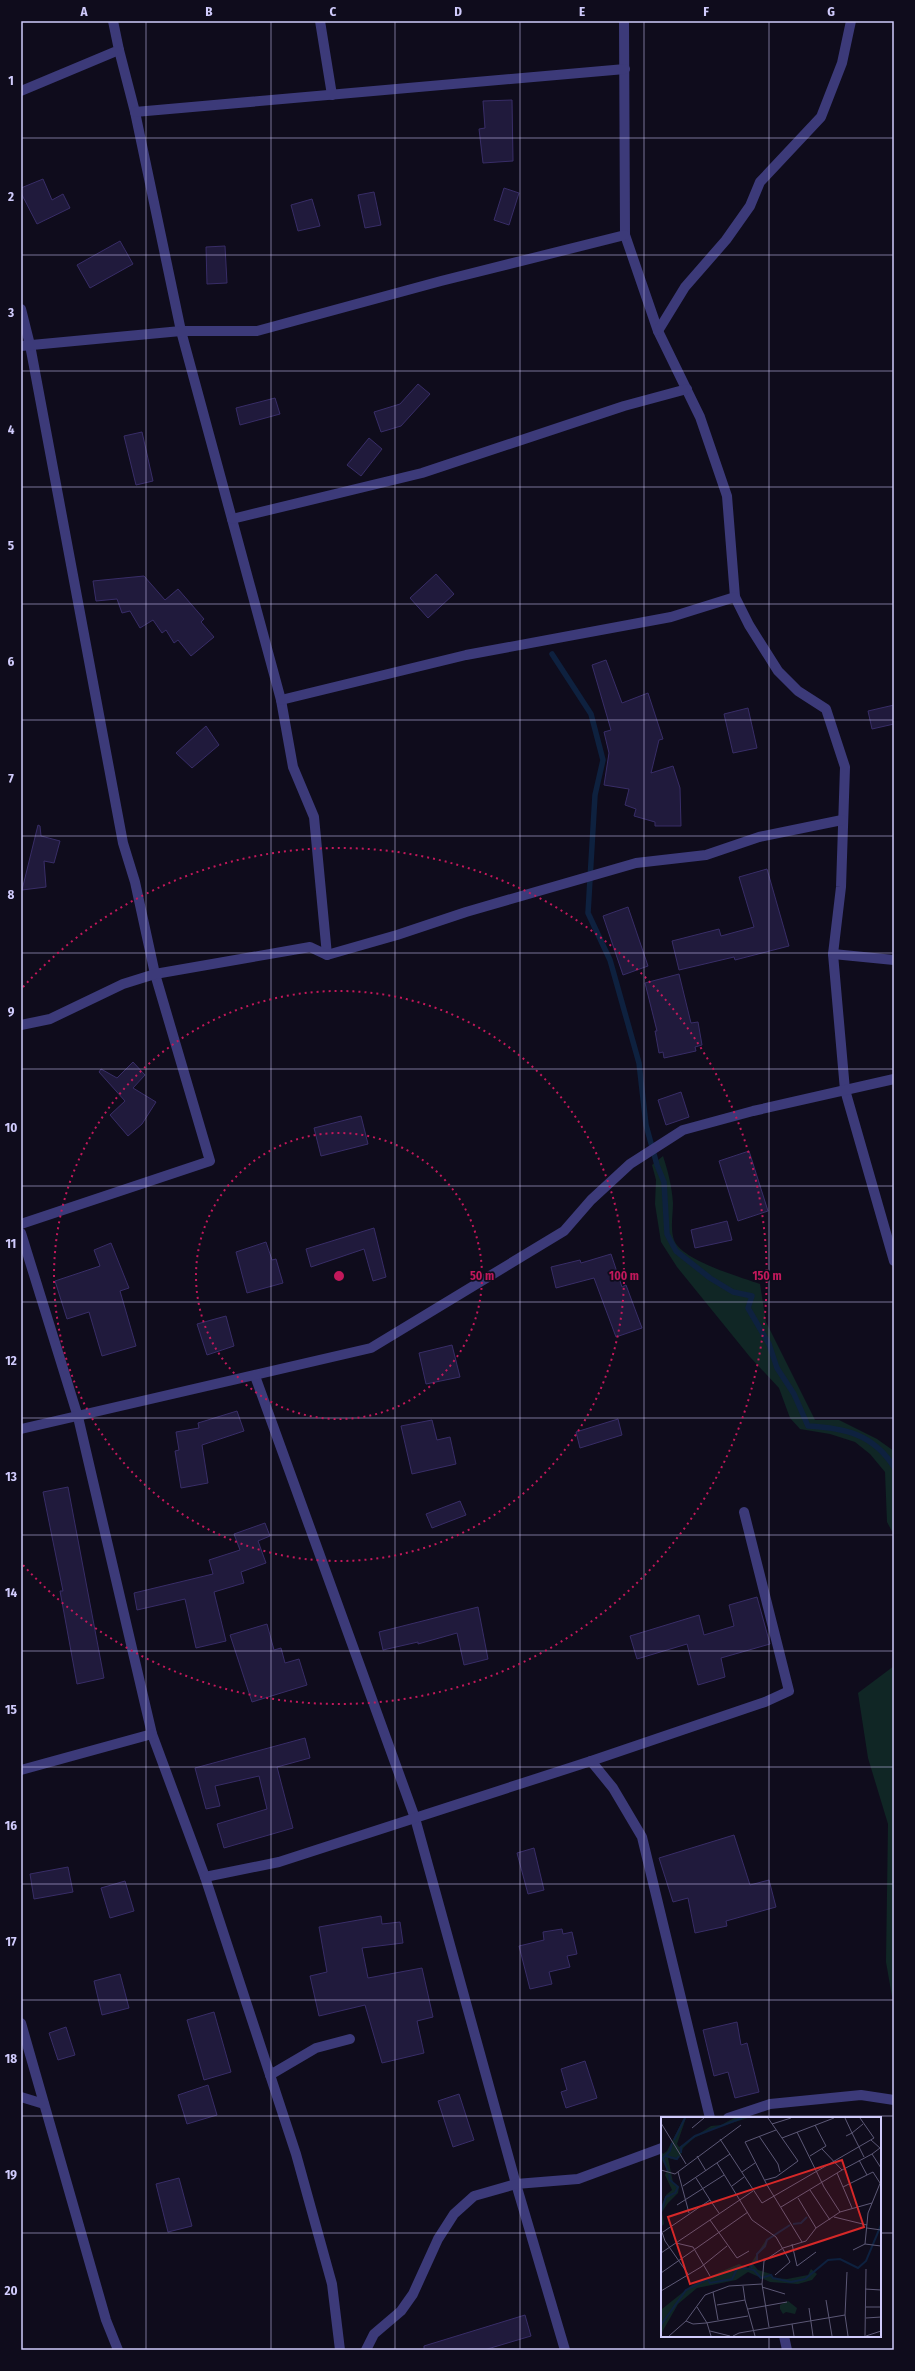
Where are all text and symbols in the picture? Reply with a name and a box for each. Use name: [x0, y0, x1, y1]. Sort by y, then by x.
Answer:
text: A: [79, 4, 88, 19]
text: B: [205, 4, 213, 19]
text: C: [330, 4, 337, 19]
text: D: [454, 4, 462, 19]
text: E: [579, 4, 585, 19]
text: F: [703, 4, 709, 19]
text: G: [827, 4, 835, 19]
text: 1: [8, 73, 14, 88]
text: 2: [7, 189, 14, 204]
text: 3: [7, 305, 14, 320]
text: 4: [8, 422, 15, 437]
text: 5: [8, 538, 14, 553]
text: 6: [8, 654, 15, 669]
text: 7: [8, 771, 14, 786]
text: 8: [8, 887, 15, 902]
text: 9: [8, 1004, 15, 1019]
text: 10: [5, 1120, 17, 1135]
text: 11: [6, 1236, 16, 1251]
centre of rings: [332, 1269, 346, 1283]
text: 50 m: [470, 1269, 494, 1283]
text: 100 m: [609, 1269, 639, 1283]
text: 150 m: [752, 1269, 782, 1283]
text: 12: [5, 1353, 17, 1368]
text: 13: [5, 1469, 17, 1484]
text: 14: [5, 1585, 17, 1600]
text: 15: [5, 1702, 17, 1717]
text: 16: [5, 1818, 17, 1833]
text: 17: [5, 1934, 17, 1949]
text: 18: [5, 2051, 17, 2066]
inset map: [661, 2117, 881, 2337]
text: 19: [5, 2167, 17, 2182]
text: 20: [3, 2283, 18, 2298]

